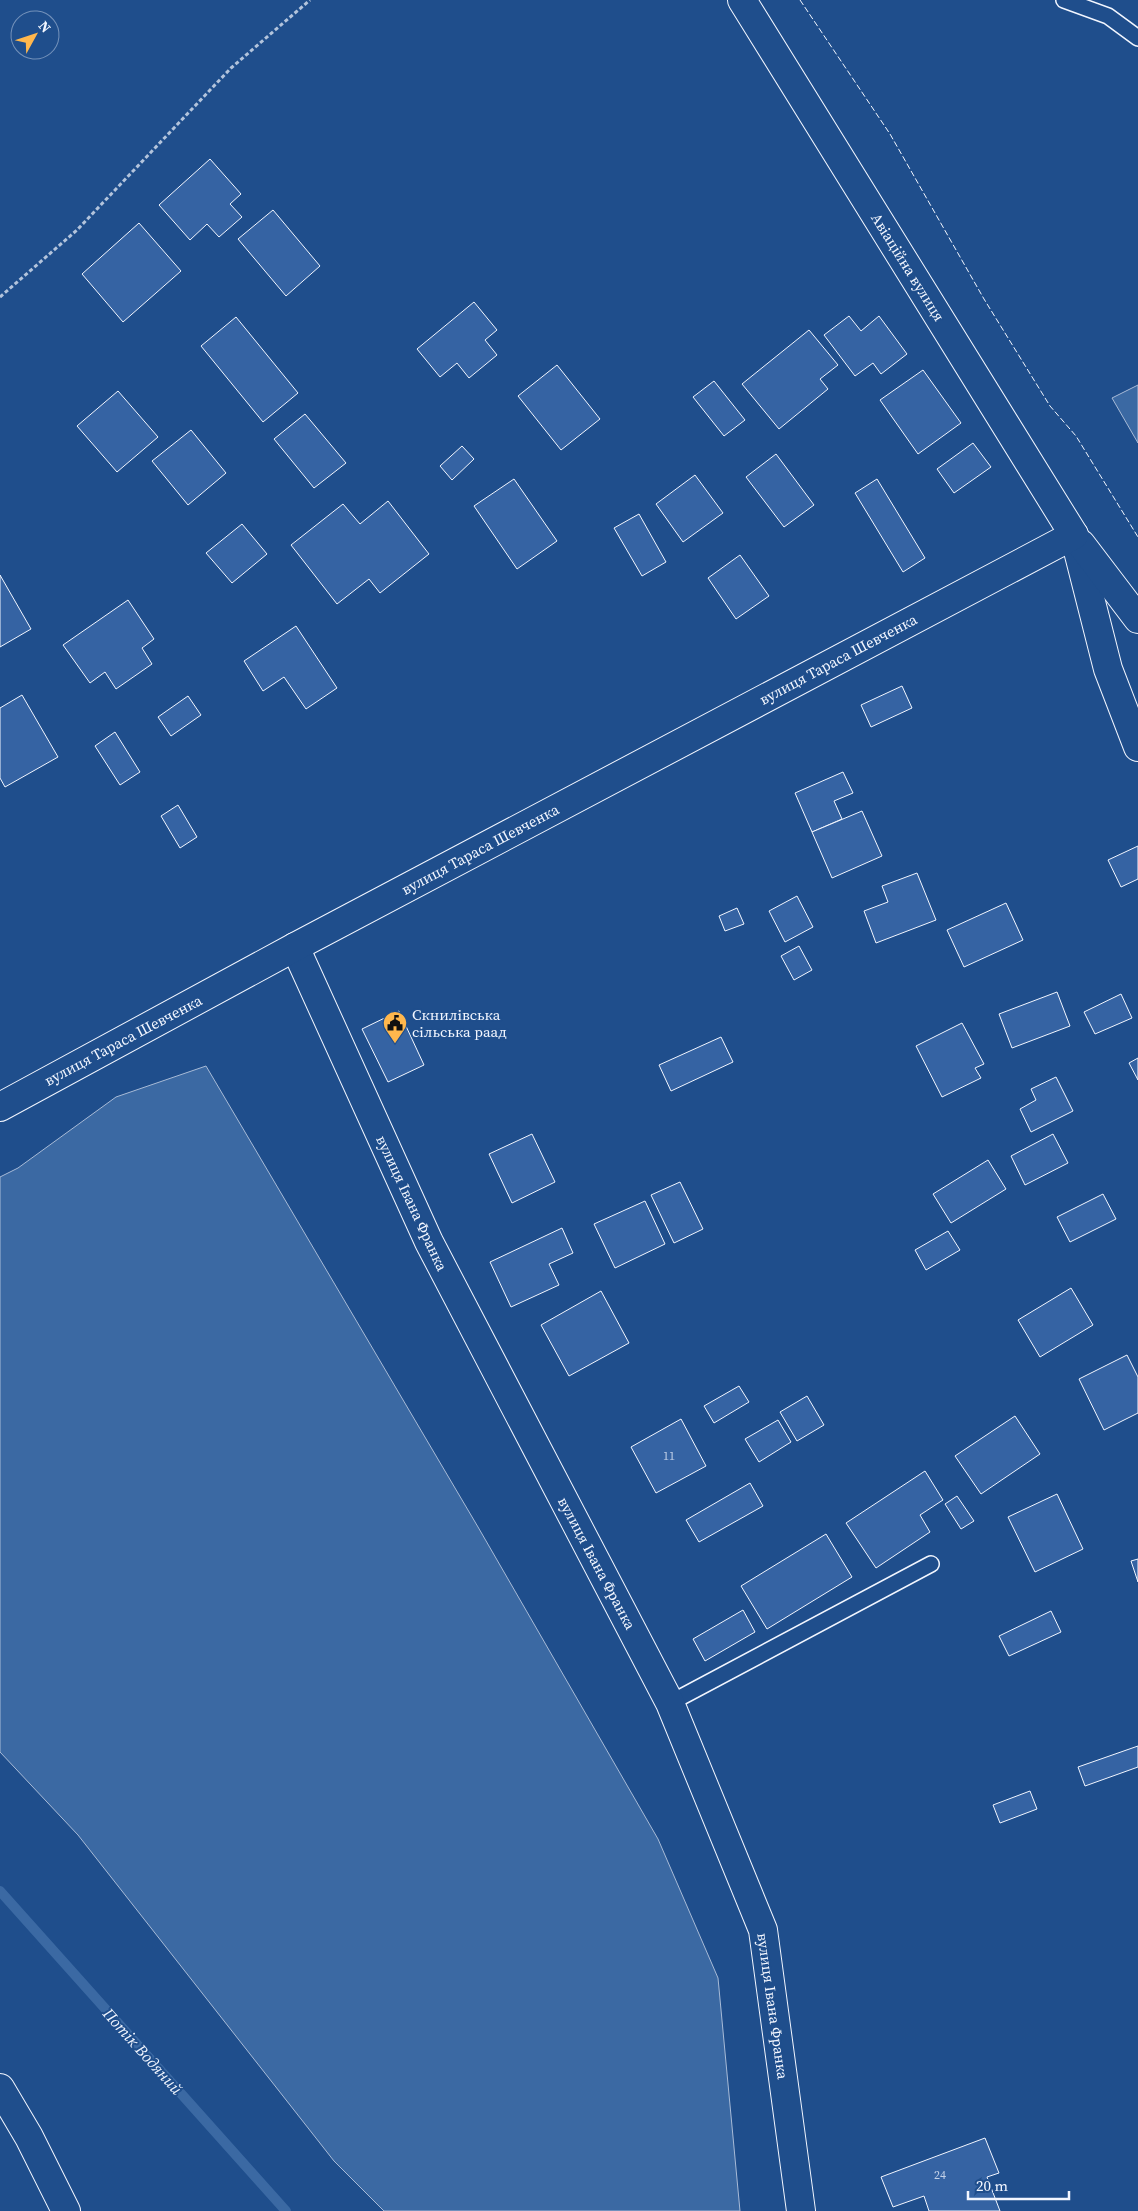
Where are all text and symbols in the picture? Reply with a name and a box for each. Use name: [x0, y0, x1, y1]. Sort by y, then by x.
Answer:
north arrow: [10, 10, 60, 60]
text: N: [34, 16, 56, 37]
street label: Авіаційна вулиця: [866, 209, 950, 325]
street label: вулиця Тараса Шевченка: [755, 608, 921, 710]
street label: вулиця Тараса Шевченка: [397, 798, 563, 900]
street label: вулиця Тараса Шевченка: [40, 989, 206, 1091]
place label: Скнилівська сільська раад: [412, 1004, 507, 1042]
public building icon: Скнилівська сільська раад: [382, 1010, 408, 1044]
street label: вулиця Івана Франка: [371, 1132, 453, 1275]
house number: 11: [663, 1448, 675, 1464]
street label: вулиця Івана Франка: [553, 1493, 641, 1633]
street label: вулиця Івана Франка: [752, 1931, 794, 2081]
water label: Потік Водяний: [98, 2002, 188, 2100]
house number: 24: [934, 2167, 946, 2183]
scale bar: [968, 2168, 1069, 2200]
text: 20 m: [976, 2175, 1008, 2196]

